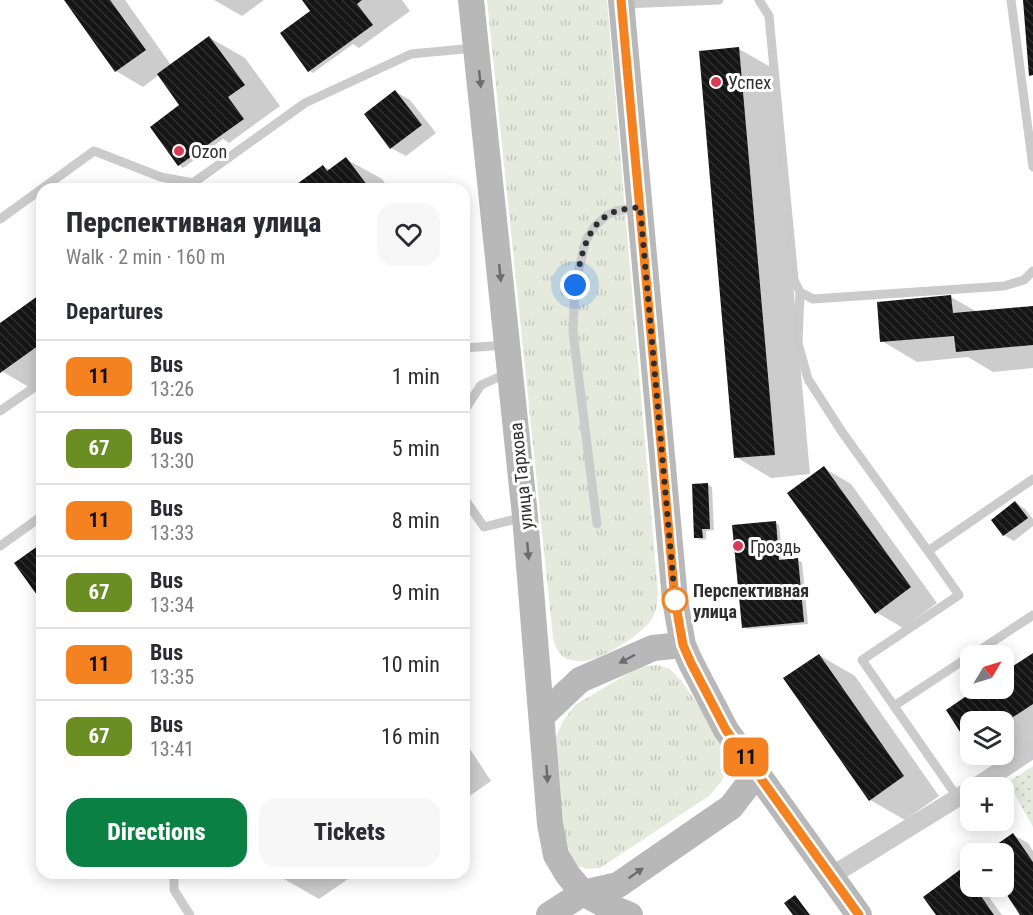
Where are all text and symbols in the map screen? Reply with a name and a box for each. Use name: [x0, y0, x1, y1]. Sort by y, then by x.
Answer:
one-way arrow: [475, 70, 484, 89]
place label: Успех: [728, 72, 771, 93]
marker: Успех: [709, 75, 723, 89]
place label: Ozon: [191, 141, 227, 162]
marker: Ozon: [172, 144, 186, 158]
button: heart: [377, 203, 440, 266]
text: Перспективная улица: [66, 206, 321, 239]
text: Walk · 2 min · 160 m: [66, 245, 225, 269]
one-way arrow: [496, 264, 505, 283]
your location: [560, 270, 590, 300]
text: Departures: [66, 299, 163, 324]
text: Bus: [150, 352, 183, 377]
text: 11: [88, 364, 110, 388]
text: 1 min: [392, 364, 440, 389]
text: 13:26: [150, 377, 194, 401]
street label: улица Тархова: [505, 421, 537, 531]
text: Bus: [150, 424, 183, 449]
text: 67: [88, 436, 110, 460]
text: 5 min: [392, 436, 440, 461]
text: 13:30: [150, 449, 194, 473]
text: Bus: [150, 496, 183, 521]
text: 11: [88, 508, 110, 532]
text: 8 min: [392, 508, 440, 533]
text: 13:33: [150, 521, 194, 545]
place label: Гроздь: [750, 536, 801, 557]
marker: Гроздь: [731, 539, 745, 553]
one-way arrow: [524, 541, 533, 560]
text: Bus: [150, 568, 183, 593]
text: 67: [88, 580, 110, 604]
text: 9 min: [392, 580, 440, 605]
place label: Перспективная улица: [693, 580, 809, 622]
marker: Перспективная улица: [662, 587, 688, 613]
text: 13:34: [150, 593, 194, 617]
text: Bus: [150, 640, 183, 665]
north arrow: [960, 645, 1014, 699]
map controls: [960, 645, 1014, 897]
text: 11: [88, 652, 110, 676]
text: 10 min: [381, 652, 440, 677]
one-way arrow: [618, 654, 635, 664]
text: 13:35: [150, 665, 194, 689]
button: layers: [960, 711, 1014, 765]
text: Bus: [150, 712, 183, 737]
text: 67: [88, 724, 110, 748]
text: 16 min: [381, 724, 440, 749]
text: 13:41: [150, 737, 194, 761]
line badge: 11: [719, 738, 773, 777]
text: 11: [735, 745, 757, 769]
one-way arrow: [542, 764, 551, 783]
button: +: [960, 777, 1014, 831]
button: Directions: [66, 798, 247, 867]
button: Tickets: [259, 798, 440, 867]
button: −: [960, 843, 1014, 897]
one-way arrow: [628, 867, 644, 879]

